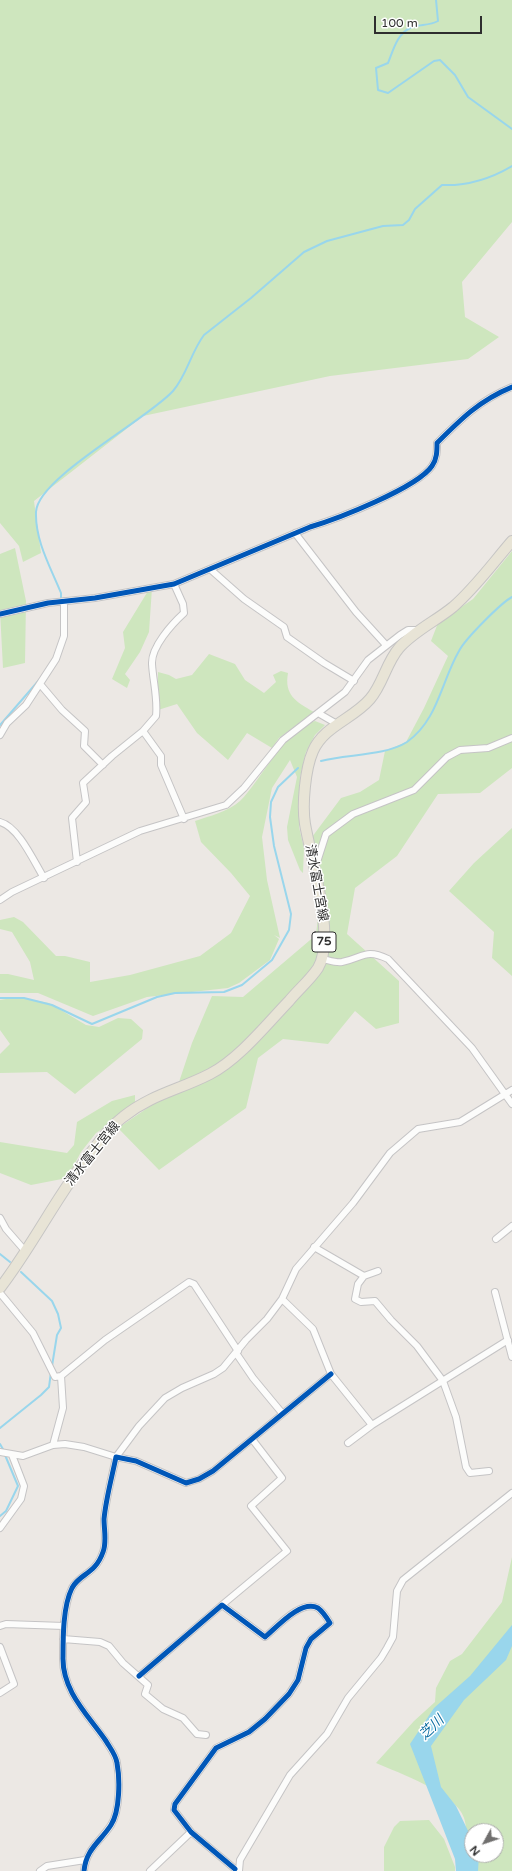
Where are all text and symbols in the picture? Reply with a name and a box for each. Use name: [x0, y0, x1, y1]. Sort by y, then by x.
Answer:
scale bar: [376, 8, 484, 34]
text: 100 m: [381, 16, 418, 30]
street label: 清水富士宮線: [302, 843, 330, 923]
road number: 75: [312, 932, 336, 952]
street label: 清水富士宮線: [62, 1119, 124, 1189]
water label: 芝川: [416, 1712, 448, 1744]
north arrow: [464, 1823, 504, 1863]
text: N: [467, 1843, 483, 1858]

